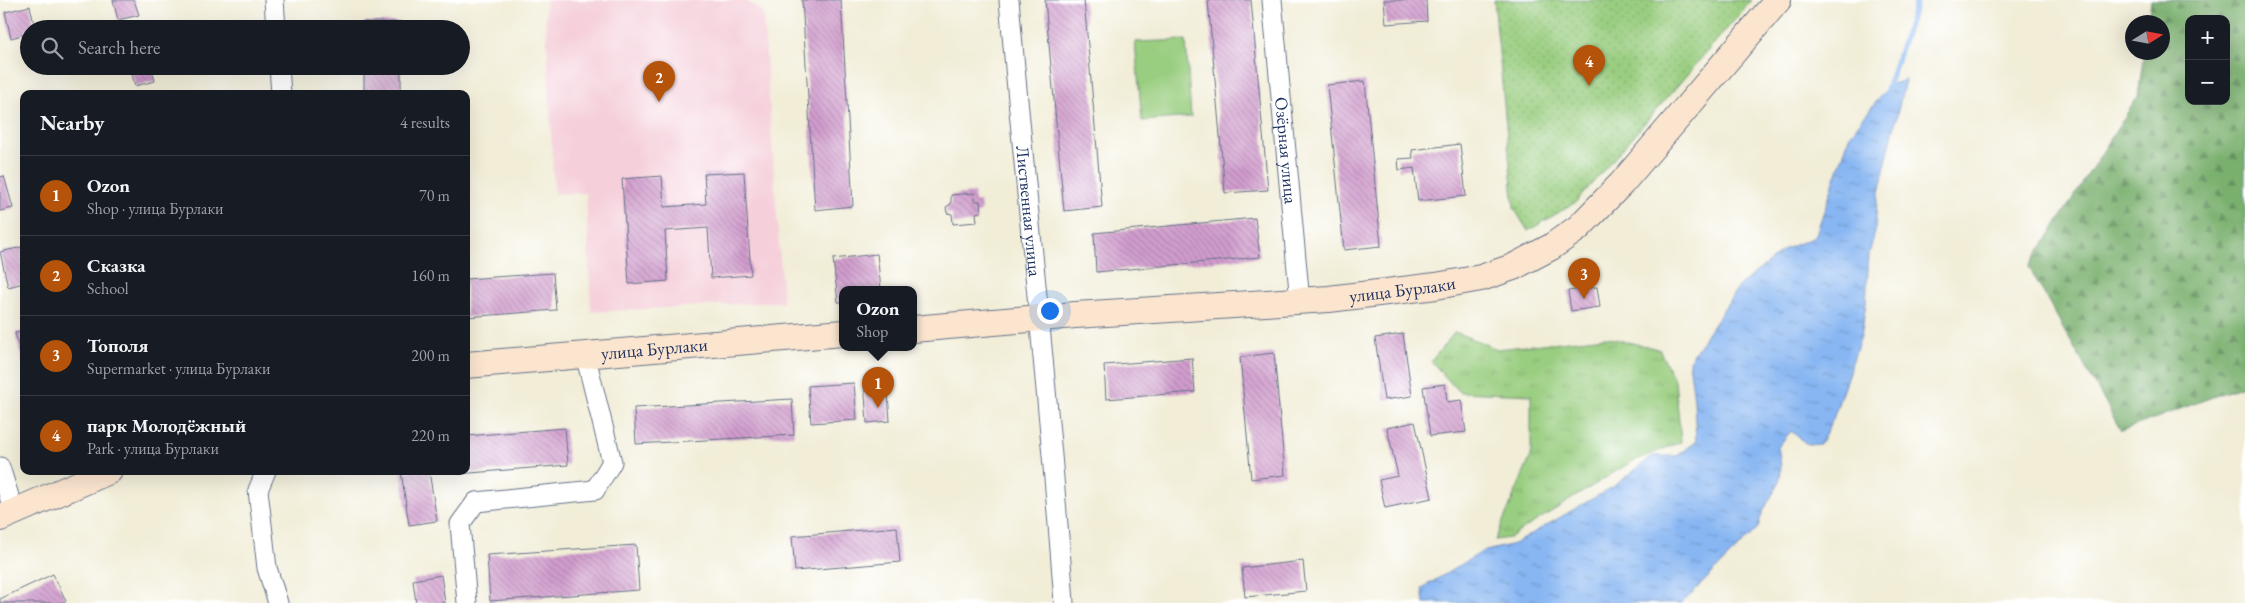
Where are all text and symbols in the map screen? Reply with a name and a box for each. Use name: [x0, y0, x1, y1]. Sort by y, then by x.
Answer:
north arrow: [2125, 15, 2170, 60]
map controls: [2185, 15, 2230, 105]
button: +: [2185, 15, 2230, 60]
search box: [20, 20, 470, 75]
icon: search: [38, 34, 66, 62]
text: Search here: [78, 35, 160, 60]
pin: 4: [1573, 45, 1605, 86]
button: −: [2185, 60, 2230, 105]
pin: 2: [643, 61, 675, 102]
street label: Озёрная улица: [1270, 96, 1303, 206]
text: Nearby: [40, 109, 104, 136]
text: 4 results: [400, 112, 450, 133]
street label: Лиственная улица: [1011, 145, 1047, 278]
text: Ozon: [87, 173, 130, 198]
text: 1: [52, 185, 60, 206]
text: 70 m: [419, 185, 450, 206]
text: Shop · улица Бурлаки: [87, 198, 224, 219]
text: Сказка: [87, 253, 146, 278]
pin: 3: [1568, 258, 1600, 299]
text: 2: [52, 265, 60, 286]
text: 160 m: [411, 265, 450, 286]
street label: улица Бурлаки: [1348, 271, 1458, 307]
text: School: [87, 278, 129, 299]
popup: [839, 286, 917, 351]
text: Ozon: [856, 296, 900, 321]
your location: [1037, 298, 1063, 324]
text: Shop: [856, 321, 888, 342]
street label: улица Бурлаки: [600, 332, 709, 365]
text: Тополя: [87, 333, 148, 358]
text: 3: [52, 345, 60, 366]
text: 200 m: [411, 345, 450, 366]
text: Supermarket · улица Бурлаки: [87, 358, 270, 379]
pin: 1: [862, 367, 894, 408]
text: парк Молодёжный: [87, 413, 246, 438]
text: 4: [52, 425, 60, 446]
text: 220 m: [411, 425, 450, 446]
text: Park · улица Бурлаки: [87, 438, 219, 459]

